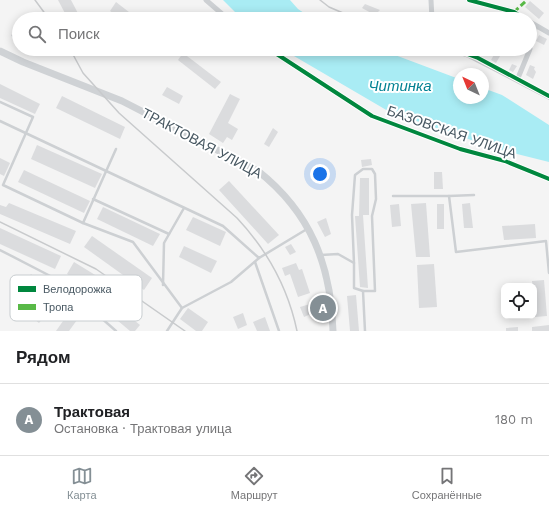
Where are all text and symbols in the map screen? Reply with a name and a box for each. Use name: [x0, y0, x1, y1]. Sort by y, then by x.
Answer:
search box: [12, 12, 537, 56]
icon: search: [26, 23, 48, 45]
text: Поиск: [58, 25, 100, 43]
north arrow: [453, 68, 489, 104]
water label: Читинка: [369, 77, 431, 95]
street label: БАЗОВСКАЯ УЛИЦА: [385, 102, 520, 162]
street label: ТРАКТОВАЯ УЛИЦА: [139, 105, 265, 182]
your location: [310, 164, 330, 184]
legend: [10, 275, 142, 321]
text: Велодорожка: [43, 283, 113, 296]
map controls: [501, 283, 537, 319]
button: locate: [501, 283, 537, 319]
pin: A: [310, 293, 336, 323]
text: Тропа: [43, 301, 74, 314]
text: Рядом: [16, 347, 71, 367]
text: Трактовая: [54, 403, 130, 421]
text: A: [25, 412, 33, 427]
text: 180 m: [495, 412, 533, 427]
text: Остановка · Трактовая улица: [54, 421, 232, 436]
tab: Карта: [67, 465, 97, 502]
tab: Маршрут: [231, 465, 278, 502]
tab: Сохранённые: [412, 465, 482, 502]

